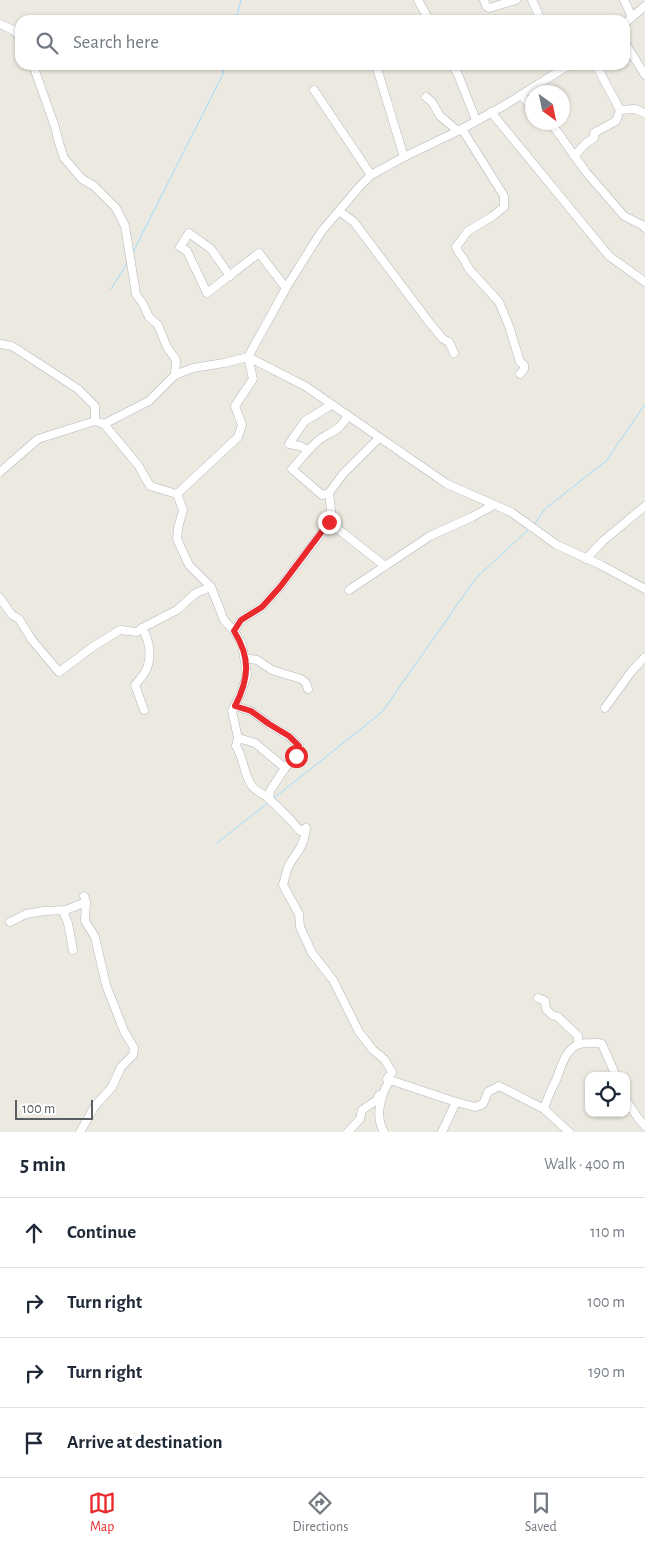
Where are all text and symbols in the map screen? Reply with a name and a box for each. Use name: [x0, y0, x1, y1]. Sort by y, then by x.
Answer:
search box: [15, 15, 630, 70]
icon: search: [33, 29, 61, 57]
text: Search here: [73, 33, 159, 52]
north arrow: [525, 85, 570, 130]
route end: [318, 511, 341, 534]
route start: [285, 745, 308, 768]
map controls: [585, 1072, 630, 1117]
button: locate: [585, 1072, 630, 1117]
scale bar: [15, 1097, 92, 1120]
text: 100 m: [22, 1102, 55, 1116]
text: 5 min: [20, 1154, 66, 1175]
text: Walk · 400 m: [544, 1156, 625, 1172]
icon: ahead: [20, 1219, 48, 1247]
text: Continue: [67, 1223, 136, 1242]
text: 110 m: [590, 1224, 625, 1240]
icon: right: [20, 1289, 48, 1317]
text: Turn right: [67, 1293, 142, 1312]
text: 100 m: [587, 1294, 625, 1310]
icon: right: [20, 1359, 48, 1387]
text: Turn right: [67, 1363, 142, 1382]
text: 190 m: [588, 1364, 625, 1380]
icon: arrive: [20, 1429, 48, 1457]
text: Arrive at destination: [67, 1433, 223, 1452]
tab: Map: [88, 1489, 116, 1536]
tab: Directions: [293, 1489, 348, 1536]
tab: Saved: [525, 1489, 557, 1536]

